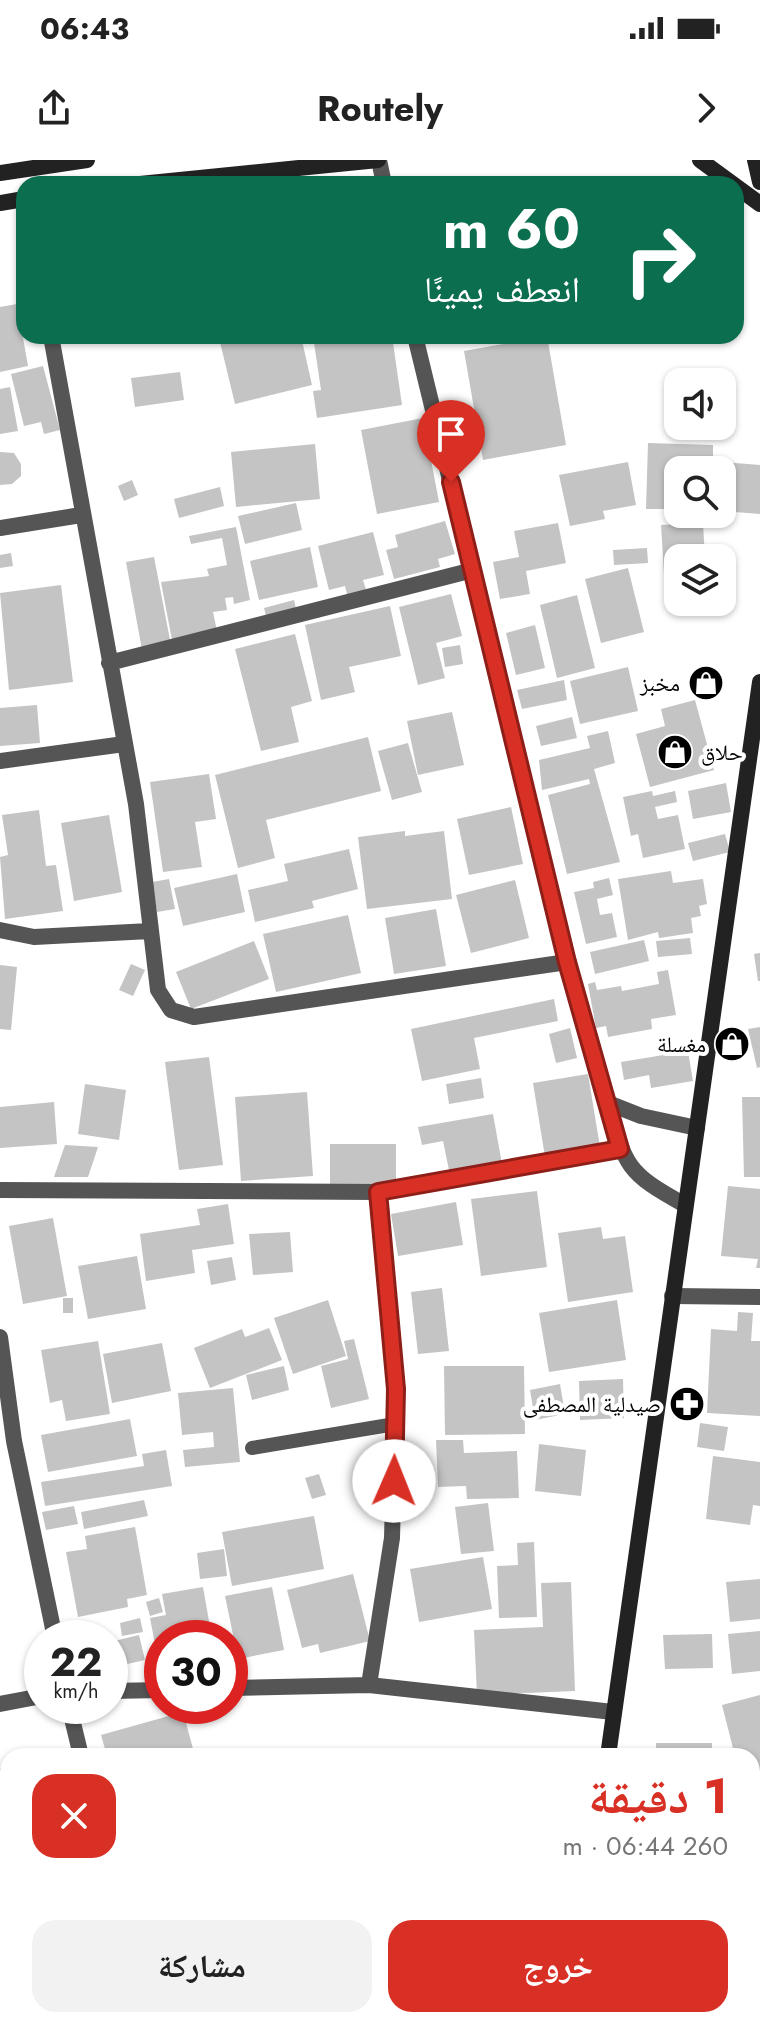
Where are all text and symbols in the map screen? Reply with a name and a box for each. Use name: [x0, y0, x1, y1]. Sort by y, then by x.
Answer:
text: 06:43: [40, 7, 129, 50]
text: Routely: [317, 82, 443, 134]
icon: share: [32, 86, 76, 130]
icon: forward: [684, 86, 728, 130]
text: 60 m: [443, 188, 580, 269]
icon: right: [608, 208, 712, 312]
text: انعطف يمينًا: [424, 263, 580, 315]
map controls: [664, 368, 736, 616]
button: sound: [664, 368, 736, 440]
pin: [417, 400, 485, 482]
icon: arrive: [429, 412, 473, 456]
button: search: [664, 456, 736, 528]
button: layers: [664, 544, 736, 616]
shop icon: مخبز: [687, 664, 725, 702]
place label: مخبز: [639, 667, 680, 699]
shop icon: حلاق: [656, 733, 694, 771]
place label: حلاق: [701, 736, 743, 768]
shop icon: مغسلة: [713, 1025, 751, 1063]
place label: مغسلة: [657, 1028, 706, 1060]
pharmacy icon: صيدلية المصطفى: [668, 1385, 706, 1423]
place label: صيدلية المصطفى: [523, 1388, 661, 1420]
position arrow: [352, 1439, 436, 1523]
speed limit sign: 30: [144, 1620, 248, 1724]
text: 22: [50, 1633, 102, 1691]
text: km/h: [53, 1677, 99, 1706]
text: 1 دقيقة: [588, 1762, 728, 1831]
button: close: [32, 1774, 116, 1858]
text: 260 m · 06:44: [562, 1827, 728, 1865]
button: مشاركة: [32, 1920, 372, 2012]
button: خروج: [388, 1920, 728, 2012]

